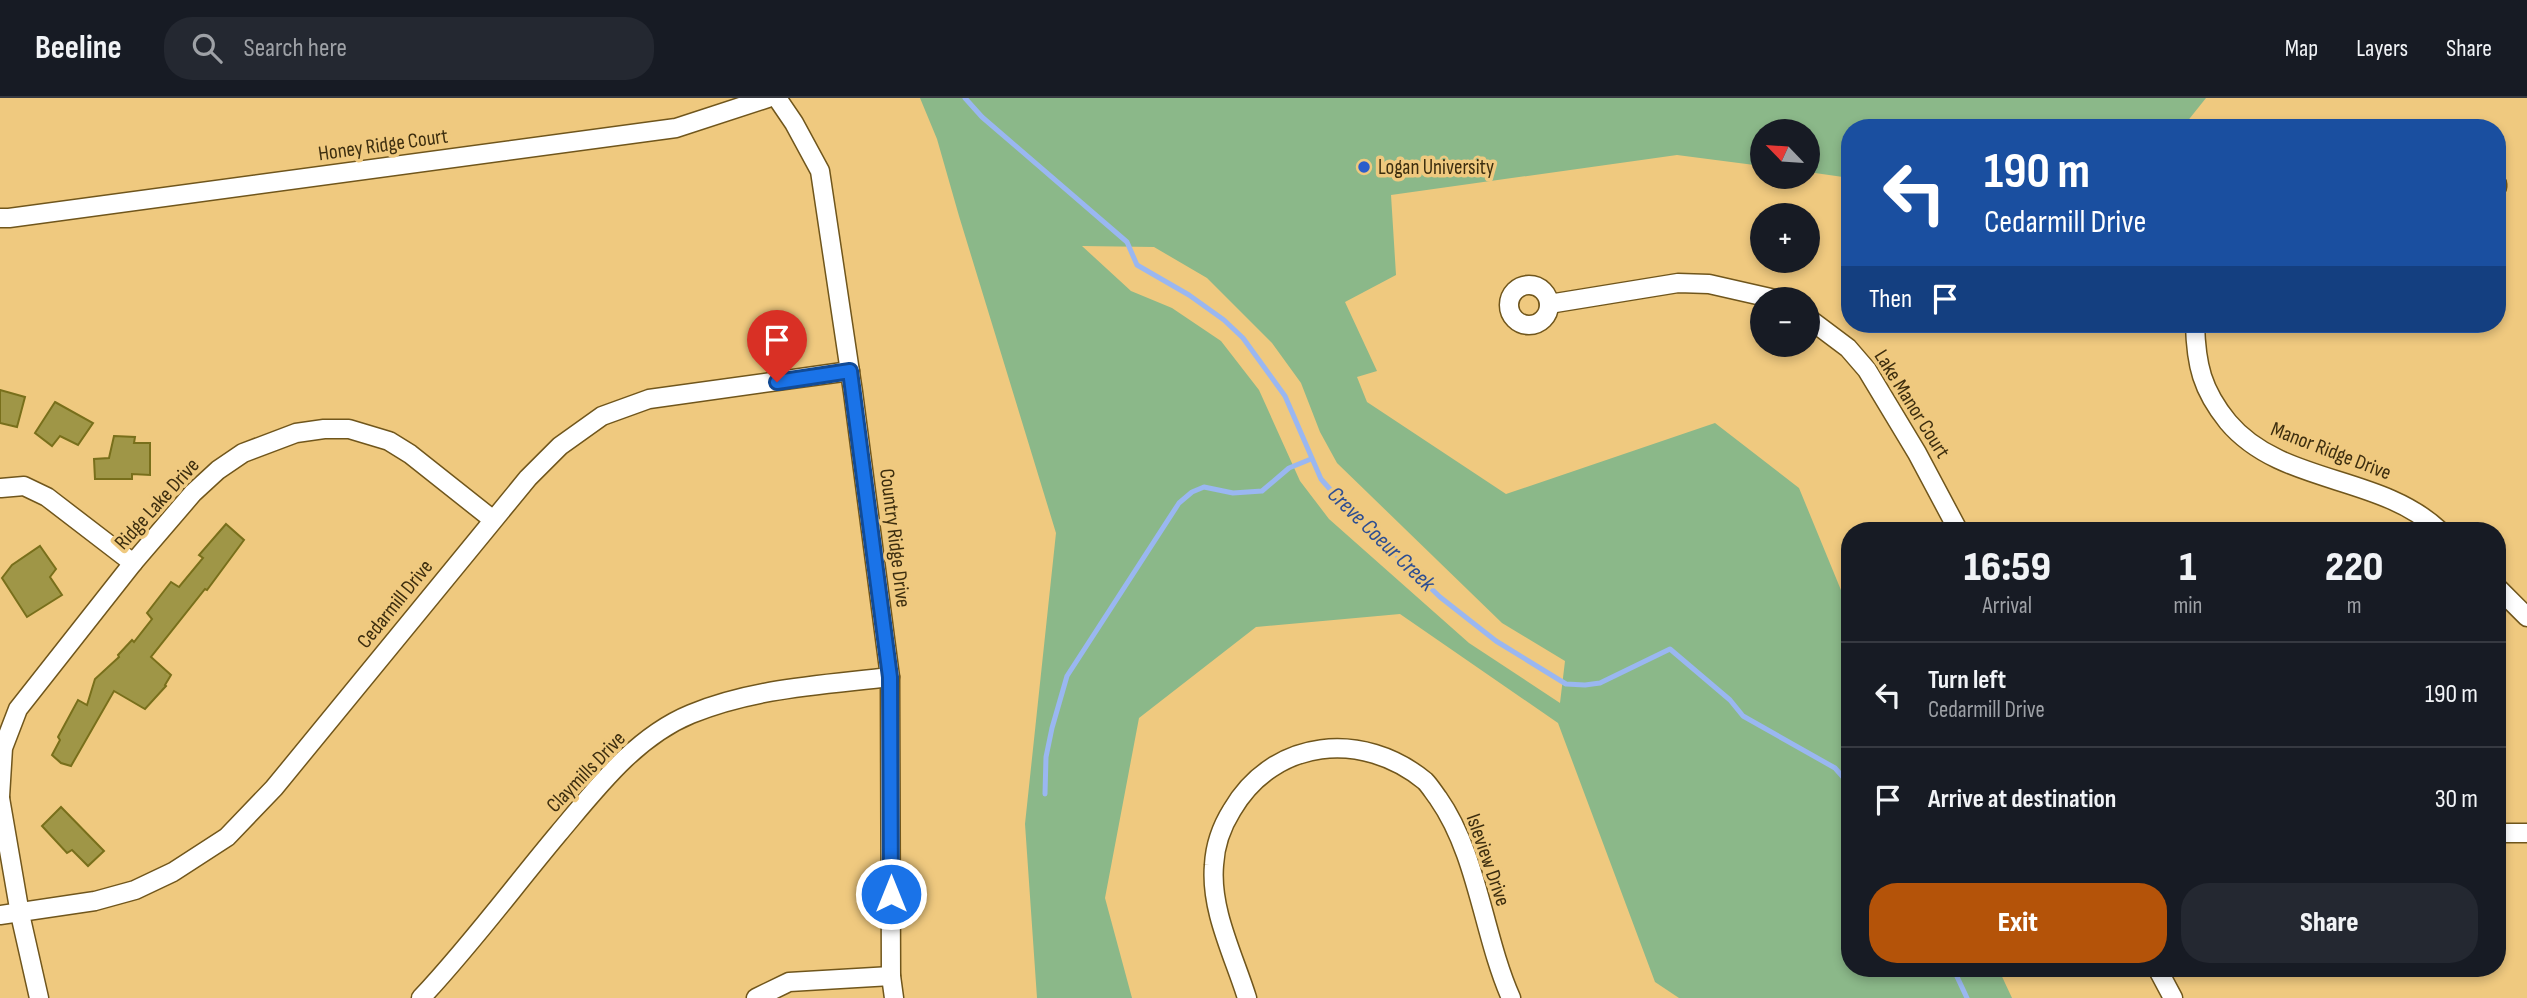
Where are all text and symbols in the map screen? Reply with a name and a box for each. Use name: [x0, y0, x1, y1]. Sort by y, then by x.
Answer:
search box: [164, 17, 654, 80]
text: Beeline: [35, 28, 122, 68]
icon: search: [188, 29, 226, 67]
text: Search here: [244, 33, 347, 64]
text: Map: [2285, 34, 2318, 63]
text: Layers: [2356, 34, 2408, 63]
text: Share: [2446, 34, 2492, 63]
north arrow: [1750, 119, 1820, 189]
map controls: [1750, 119, 1820, 357]
street label: Honey Ridge Court: [317, 124, 449, 166]
text: 190 m: [1984, 143, 2090, 202]
icon: left: [1869, 147, 1960, 238]
place label: Logan University: [1378, 155, 1494, 180]
marker: Logan University: [1356, 159, 1372, 175]
button: +: [1750, 203, 1820, 273]
text: Cedarmill Drive: [1984, 203, 2146, 242]
icon: arrive: [1926, 280, 1964, 318]
text: Then: [1869, 284, 1912, 315]
button: −: [1750, 287, 1820, 357]
pin: [747, 310, 807, 382]
icon: arrive: [758, 321, 796, 359]
street label: Lake Manor Court: [1869, 345, 1955, 463]
street label: Manor Ridge Drive: [2267, 417, 2395, 485]
street label: Ridge Lake Drive: [109, 453, 205, 555]
street label: Country Ridge Drive: [874, 467, 916, 609]
water label: Creve Coeur Creek: [1321, 481, 1442, 598]
text: 16:59: [1964, 542, 2051, 593]
text: 1: [2179, 542, 2197, 593]
text: 220: [2325, 542, 2383, 593]
street label: Cedarmill Drive: [352, 555, 438, 653]
text: Arrival: [1983, 592, 2032, 620]
text: min: [2174, 592, 2202, 620]
text: m: [2347, 592, 2362, 620]
text: Turn left: [1928, 665, 2006, 696]
icon: left: [1869, 676, 1907, 714]
text: 190 m: [2425, 679, 2478, 710]
text: Cedarmill Drive: [1928, 696, 2045, 724]
street label: Claymills Drive: [541, 726, 631, 818]
icon: arrive: [1869, 781, 1907, 819]
text: Arrive at destination: [1928, 784, 2116, 815]
text: 30 m: [2435, 784, 2478, 815]
street label: Isleview Drive: [1461, 810, 1515, 910]
position arrow: [854, 857, 928, 931]
button: Exit: [1869, 883, 2167, 963]
button: Share: [2181, 883, 2478, 963]

